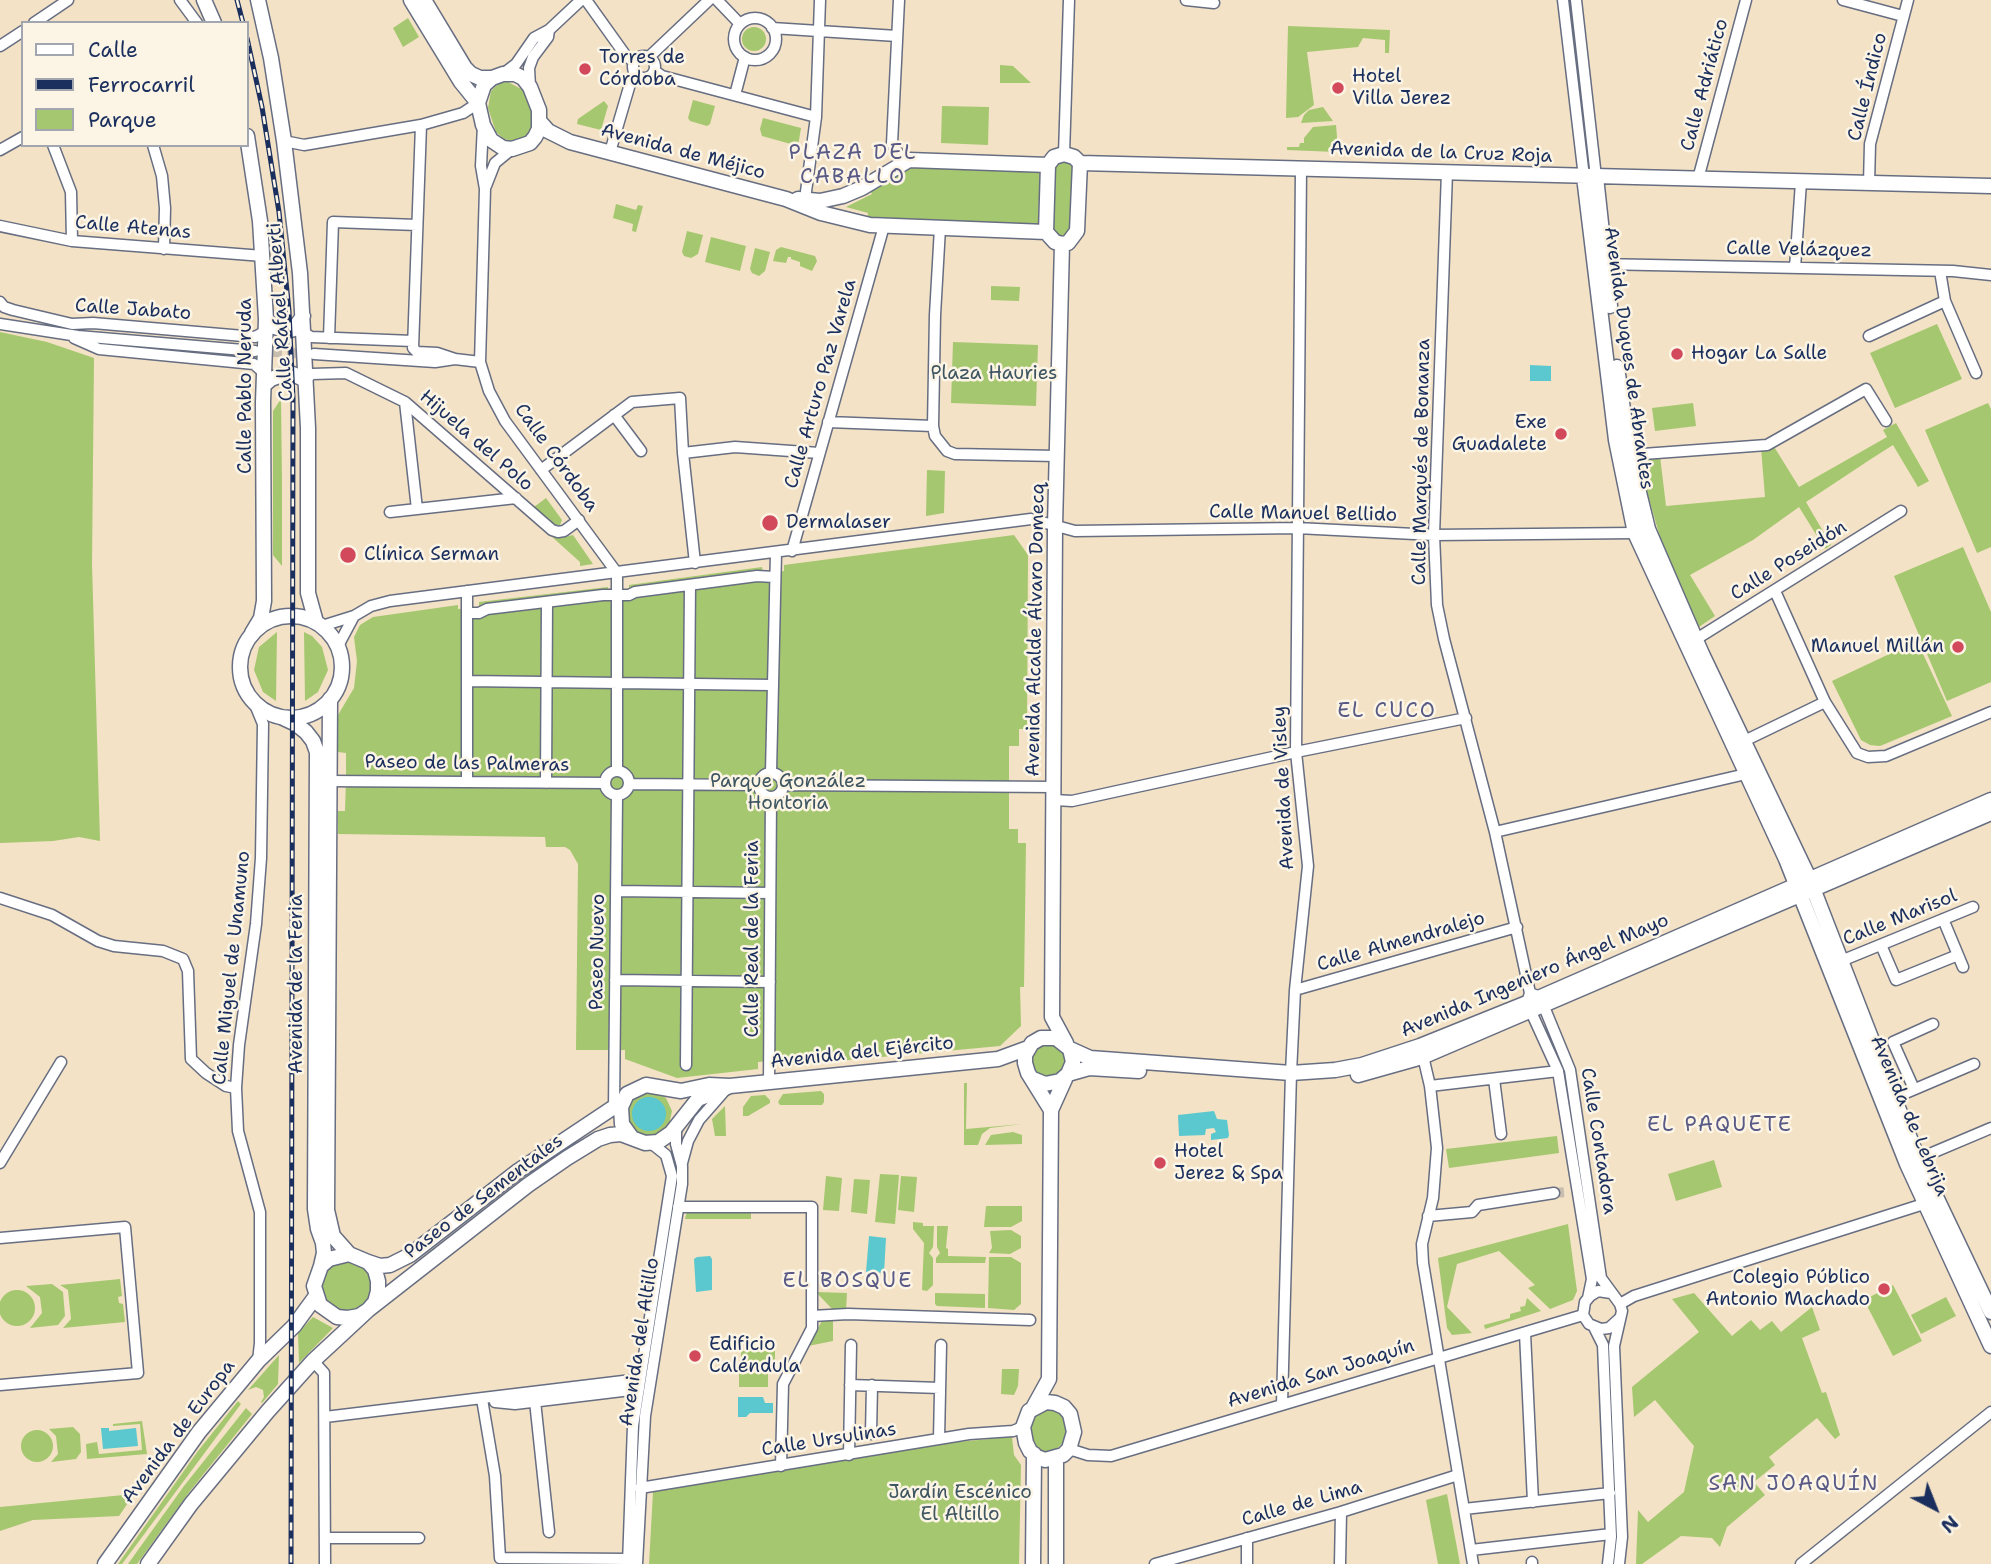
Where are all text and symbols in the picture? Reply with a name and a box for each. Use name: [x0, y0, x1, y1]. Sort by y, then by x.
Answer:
street label: Calle Adriático: [1676, 16, 1734, 154]
legend: [21, 21, 248, 147]
street label: Calle Índico: [1844, 30, 1892, 144]
text: Calle: [88, 36, 138, 64]
place label: Torres de Córdoba: [599, 47, 685, 91]
marker: Torres de Córdoba: [577, 61, 593, 77]
place label: Hotel Villa Jerez: [1352, 66, 1451, 110]
text: Ferrocarril: [88, 71, 195, 99]
marker: Hotel Villa Jerez: [1330, 80, 1346, 96]
text: Parque: [88, 106, 157, 134]
street label: Avenida de Méjico: [598, 119, 768, 185]
street label: Avenida de la Cruz Roja: [1329, 138, 1553, 168]
district label: PLAZA DEL CABALLO: [790, 141, 916, 191]
street label: Calle Atenas: [74, 212, 192, 244]
street label: Calle Rafael Alberti: [263, 222, 299, 402]
street label: Avenida Duques de Abrantes: [1598, 225, 1658, 491]
street label: Calle Velázquez: [1726, 237, 1872, 263]
street label: Calle Arturo Paz Varela: [780, 277, 862, 491]
street label: Calle Jabato: [74, 295, 192, 325]
street label: Calle Pablo Neruda: [235, 298, 257, 474]
street label: Calle Marqués de Bonanza: [1408, 338, 1436, 586]
place label: Hogar La Salle: [1691, 343, 1827, 365]
marker: Hogar La Salle: [1669, 346, 1685, 362]
park label: Plaza Hauries: [930, 363, 1058, 385]
street label: Hijuela del Polo: [415, 386, 537, 496]
street label: Calle Córdoba: [509, 399, 603, 517]
place label: Exe Guadalete: [1452, 412, 1547, 456]
marker: Exe Guadalete: [1553, 426, 1569, 442]
street label: Avenida Alcalde Álvaro Domecq: [1022, 483, 1050, 777]
street label: Calle Manuel Bellido: [1209, 501, 1397, 527]
place label: Dermalaser: [786, 512, 891, 534]
marker: Dermalaser: [760, 513, 780, 533]
street label: Calle Poseidón: [1727, 516, 1851, 606]
place label: Clínica Serman: [364, 544, 499, 566]
marker: Clínica Serman: [338, 545, 358, 565]
place label: Manuel Millán: [1811, 636, 1944, 658]
marker: Manuel Millán: [1950, 639, 1966, 655]
district label: EL CUCO: [1338, 699, 1436, 725]
street label: Avenida de Visley: [1268, 705, 1300, 871]
street label: Paseo de las Palmeras: [364, 751, 570, 777]
park label: Parque González Hontoria: [710, 771, 866, 815]
street label: Calle Real de la Feria: [742, 840, 764, 1038]
street label: Calle Miguel de Unamuno: [208, 850, 256, 1086]
street label: Calle Marisol: [1840, 885, 1960, 951]
street label: Avenida de la Feria: [286, 894, 308, 1074]
street label: Paseo Nuevo: [586, 894, 610, 1010]
street label: Calle Almendralejo: [1315, 907, 1487, 977]
street label: Avenida Ingeniero Ángel Mayo: [1398, 909, 1672, 1043]
street label: Avenida del Ejército: [769, 1032, 955, 1074]
street label: Avenida de Lebrija: [1865, 1032, 1953, 1200]
street label: Calle Contadora: [1575, 1066, 1621, 1216]
district label: EL PAQUETE: [1648, 1113, 1792, 1139]
street label: Paseo de Sementales: [400, 1130, 568, 1264]
place label: Hotel Jerez & Spa: [1174, 1141, 1283, 1185]
marker: Hotel Jerez & Spa: [1152, 1155, 1168, 1171]
street label: Avenida del Altillo: [615, 1256, 665, 1428]
place label: Colegio Público Antonio Machado: [1705, 1267, 1870, 1311]
district label: EL BOSQUE: [784, 1269, 912, 1295]
marker: Colegio Público Antonio Machado: [1876, 1281, 1892, 1297]
place label: Edificio Caléndula: [709, 1334, 800, 1378]
street label: Avenida San Joaquín: [1225, 1335, 1417, 1413]
marker: Edificio Caléndula: [687, 1348, 703, 1364]
street label: Avenida de Europa: [118, 1356, 240, 1508]
street label: Calle Ursulinas: [760, 1418, 898, 1462]
district label: SAN JOAQUÍN: [1710, 1472, 1878, 1498]
north arrow: [1900, 1473, 1970, 1543]
street label: Calle de Lima: [1239, 1476, 1365, 1532]
park label: Jardín Escénico El Altillo: [888, 1482, 1032, 1526]
text: N: [1935, 1510, 1963, 1538]

